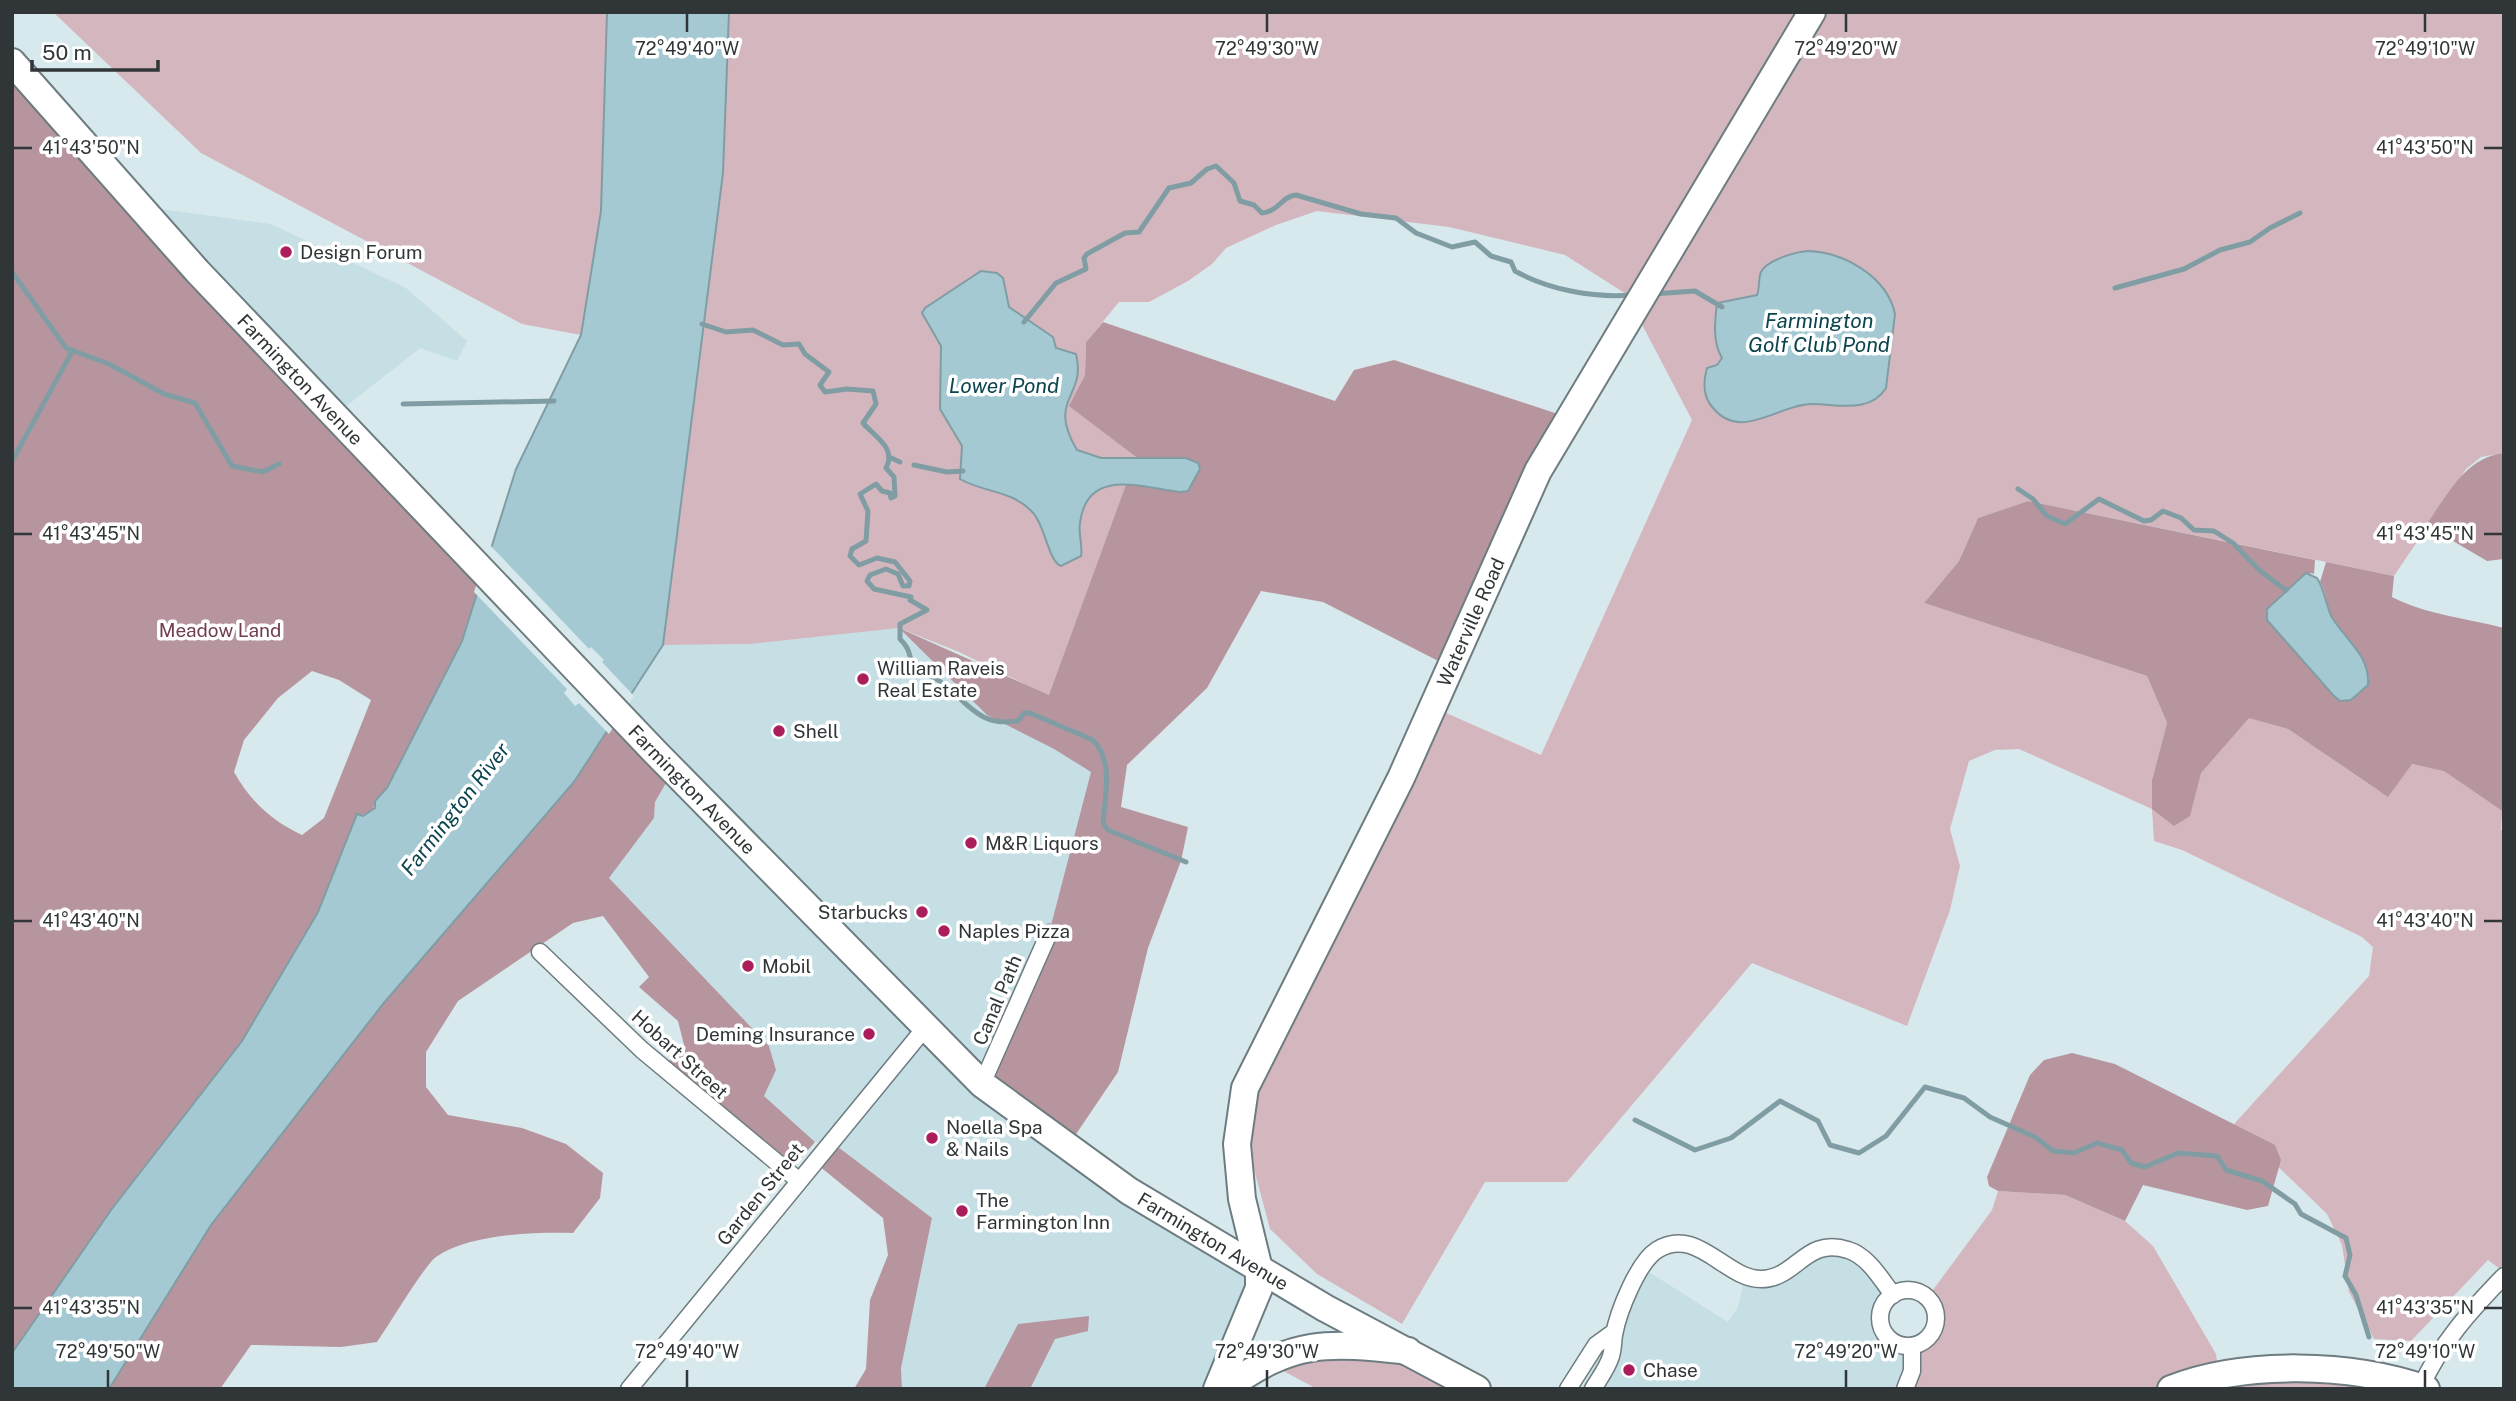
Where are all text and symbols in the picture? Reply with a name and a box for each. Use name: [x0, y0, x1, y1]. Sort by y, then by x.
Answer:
scale bar: [32, 28, 158, 72]
text: 72°49'40"W: [635, 38, 739, 59]
text: 72°49'30"W: [1215, 38, 1319, 59]
text: 72°49'20"W: [1794, 38, 1898, 59]
text: 72°49'10"W: [2375, 38, 2475, 59]
text: 50 m: [42, 40, 92, 65]
text: 41°43'50"N: [42, 137, 140, 158]
text: 41°43'50"N: [2376, 137, 2474, 158]
place label: Design Forum: [300, 241, 422, 263]
marker: Design Forum: [278, 244, 294, 260]
water label: Farmington Golf Club Pond: [1748, 308, 1890, 357]
street label: Farmington Avenue: [233, 310, 368, 449]
water label: Lower Pond: [949, 373, 1059, 398]
text: 41°43'45"N: [42, 523, 140, 544]
text: 41°43'45"N: [2376, 523, 2474, 544]
street label: Waterville Road: [1432, 554, 1509, 690]
park label: Meadow Land: [159, 619, 281, 641]
place label: William Raveis Real Estate: [877, 657, 1005, 701]
marker: William Raveis Real Estate: [855, 671, 871, 687]
street label: Farmington Avenue: [624, 720, 760, 859]
place label: Shell: [793, 720, 839, 742]
marker: Shell: [771, 723, 787, 739]
water label: Farmington River: [395, 737, 515, 880]
place label: M&R Liquors: [985, 832, 1099, 854]
marker: M&R Liquors: [963, 835, 979, 851]
place label: Starbucks: [818, 901, 908, 923]
marker: Starbucks: [914, 904, 930, 920]
text: 41°43'40"N: [42, 910, 140, 931]
text: 41°43'40"N: [2376, 910, 2474, 931]
place label: Naples Pizza: [958, 920, 1070, 942]
marker: Naples Pizza: [936, 923, 952, 939]
street label: Canal Path: [968, 952, 1026, 1048]
place label: Mobil: [762, 955, 811, 977]
marker: Mobil: [740, 958, 756, 974]
street label: Hobart Street: [627, 1005, 733, 1103]
place label: Deming Insurance: [696, 1023, 855, 1045]
marker: Deming Insurance: [861, 1026, 877, 1042]
place label: Noella Spa & Nails: [946, 1116, 1042, 1160]
marker: Noella Spa & Nails: [924, 1130, 940, 1146]
street label: Garden Street: [712, 1139, 808, 1249]
street label: Farmington Avenue: [1134, 1188, 1293, 1295]
place label: The Farmington Inn: [976, 1189, 1110, 1233]
marker: The Farmington Inn: [954, 1203, 970, 1219]
text: 41°43'35"N: [42, 1297, 140, 1318]
text: 41°43'35"N: [2376, 1297, 2474, 1318]
text: 72°49'50"W: [56, 1341, 160, 1362]
text: 72°49'40"W: [635, 1341, 739, 1362]
text: 72°49'30"W: [1215, 1341, 1319, 1362]
text: 72°49'20"W: [1794, 1341, 1898, 1362]
text: 72°49'10"W: [2375, 1341, 2475, 1362]
place label: Chase: [1643, 1359, 1698, 1381]
marker: Chase: [1621, 1362, 1637, 1378]

